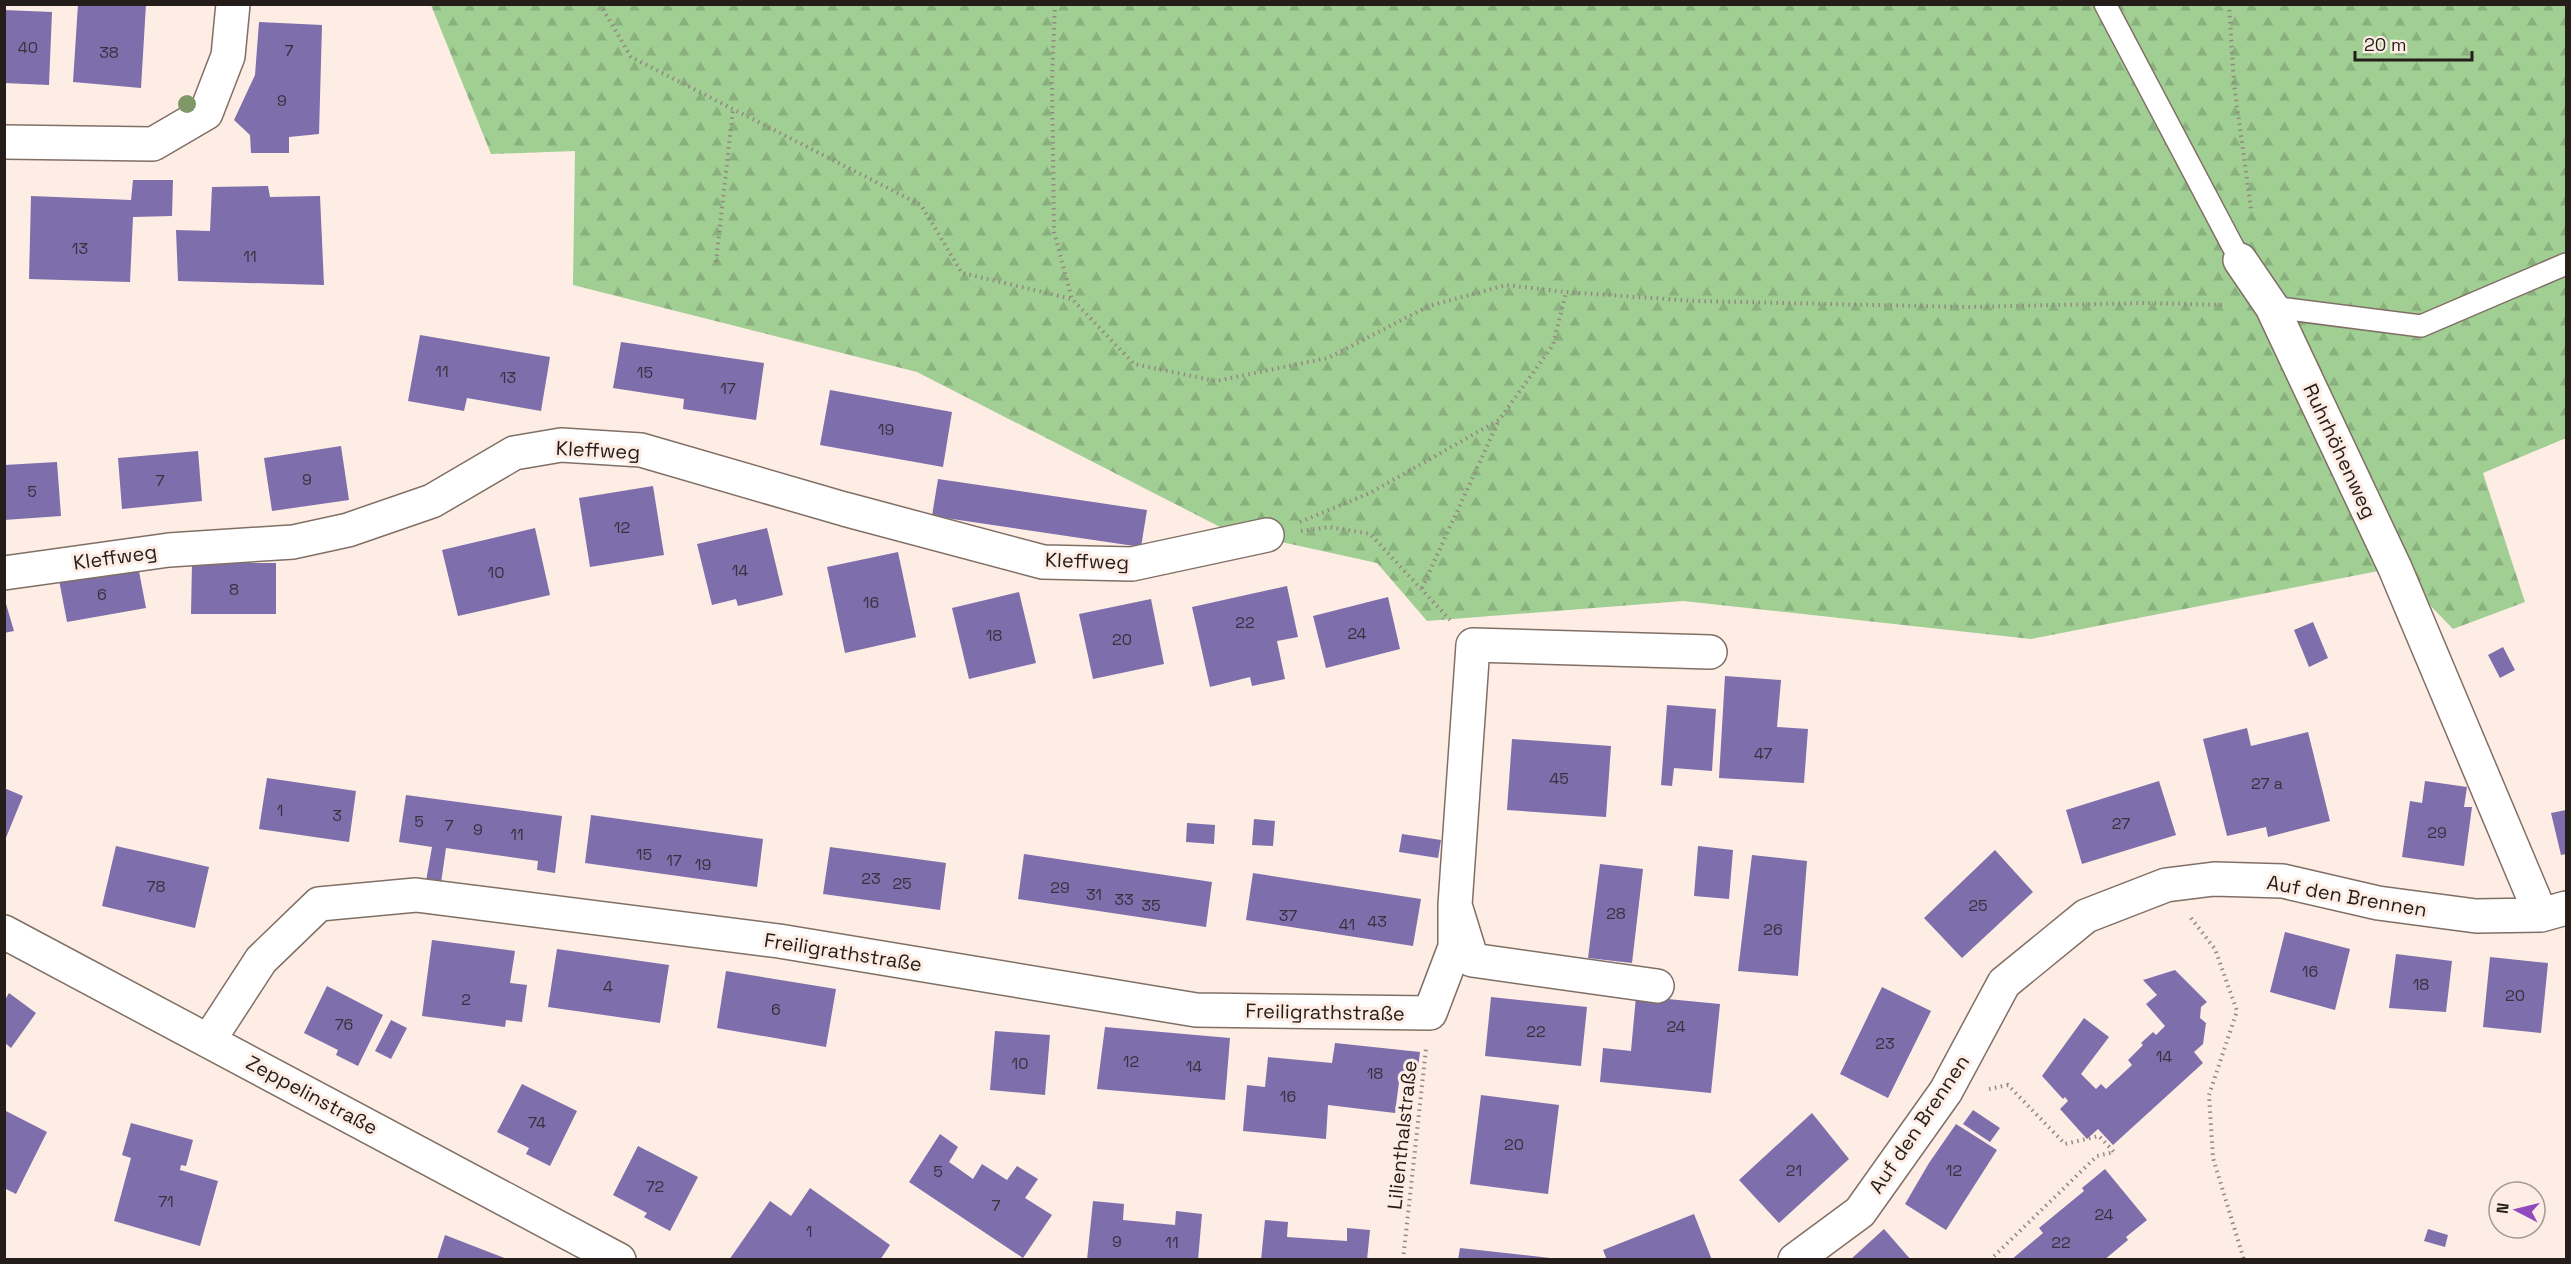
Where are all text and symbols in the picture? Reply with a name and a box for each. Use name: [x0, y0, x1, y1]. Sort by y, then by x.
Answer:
scale bar: [2355, 24, 2472, 62]
text: 20 m: [2364, 33, 2407, 56]
house number: 40: [18, 37, 38, 58]
house number: 7: [284, 40, 294, 61]
house number: 38: [99, 42, 119, 63]
house number: 9: [277, 90, 287, 111]
house number: 13: [72, 238, 88, 259]
house number: 11: [243, 246, 257, 267]
house number: 11: [435, 361, 449, 382]
house number: 15: [637, 362, 653, 383]
house number: 13: [500, 367, 516, 388]
house number: 17: [720, 378, 736, 399]
street label: Ruhrhöhenweg: [2297, 379, 2383, 523]
house number: 19: [878, 419, 894, 440]
street label: Kleffweg: [555, 435, 641, 465]
house number: 9: [302, 469, 312, 490]
house number: 7: [155, 470, 165, 491]
house number: 5: [27, 481, 37, 502]
house number: 12: [614, 517, 630, 538]
street label: Kleffweg: [71, 538, 159, 576]
street label: Kleffweg: [1044, 547, 1130, 575]
house number: 14: [732, 560, 748, 581]
house number: 10: [488, 562, 504, 583]
house number: 8: [229, 579, 239, 600]
house number: 6: [97, 584, 107, 605]
house number: 16: [863, 592, 879, 613]
house number: 22: [1235, 612, 1255, 633]
house number: 24: [1347, 623, 1367, 644]
house number: 18: [986, 625, 1002, 646]
house number: 20: [1112, 629, 1132, 650]
house number: 47: [1754, 743, 1772, 764]
house number: 45: [1549, 768, 1569, 789]
house number: 27 a: [2251, 773, 2283, 794]
house number: 1: [277, 800, 283, 821]
house number: 3: [332, 805, 342, 826]
house number: 5: [414, 811, 424, 832]
house number: 27: [2112, 813, 2130, 834]
house number: 7: [444, 815, 454, 836]
house number: 9: [473, 819, 483, 840]
house number: 29: [2427, 822, 2447, 843]
house number: 11: [510, 824, 524, 845]
house number: 15: [636, 844, 652, 865]
house number: 17: [666, 850, 682, 871]
house number: 19: [695, 854, 711, 875]
house number: 23: [861, 868, 881, 889]
street label: Auf den Brennen: [2265, 869, 2429, 923]
house number: 25: [892, 873, 912, 894]
house number: 78: [147, 876, 166, 897]
house number: 29: [1050, 877, 1070, 898]
house number: 31: [1086, 884, 1102, 905]
house number: 33: [1114, 889, 1134, 910]
house number: 35: [1141, 895, 1161, 916]
house number: 25: [1968, 895, 1988, 916]
house number: 28: [1606, 903, 1626, 924]
house number: 37: [1279, 905, 1297, 926]
house number: 43: [1367, 911, 1387, 932]
house number: 41: [1339, 914, 1355, 935]
house number: 26: [1763, 919, 1783, 940]
street label: Freiligrathstraße: [762, 927, 924, 977]
house number: 16: [2302, 961, 2318, 982]
house number: 18: [2413, 974, 2429, 995]
house number: 4: [603, 976, 613, 997]
house number: 20: [2505, 985, 2525, 1006]
house number: 2: [461, 989, 471, 1010]
street label: Freiligrathstraße: [1245, 998, 1405, 1026]
house number: 6: [771, 999, 781, 1020]
house number: 76: [335, 1014, 353, 1035]
house number: 24: [1666, 1016, 1686, 1037]
house number: 22: [1526, 1021, 1546, 1042]
house number: 23: [1875, 1033, 1895, 1054]
house number: 14: [2156, 1046, 2172, 1067]
street label: Zeppelinstraße: [242, 1049, 382, 1141]
street label: Auf den Brennen: [1863, 1050, 1975, 1198]
house number: 12: [1123, 1051, 1139, 1072]
house number: 10: [1012, 1053, 1028, 1074]
house number: 14: [1186, 1056, 1202, 1077]
street label: Lilienthalstraße: [1381, 1059, 1423, 1211]
house number: 18: [1367, 1063, 1383, 1084]
house number: 16: [1280, 1086, 1296, 1107]
house number: 74: [528, 1112, 546, 1133]
house number: 20: [1504, 1134, 1524, 1155]
house number: 21: [1786, 1160, 1802, 1181]
house number: 12: [1946, 1160, 1962, 1181]
house number: 5: [933, 1161, 943, 1182]
house number: 72: [646, 1176, 664, 1197]
north arrow: [2487, 1180, 2547, 1240]
house number: 71: [158, 1191, 174, 1212]
house number: 7: [991, 1195, 1001, 1216]
text: N: [2492, 1202, 2514, 1215]
house number: 24: [2094, 1204, 2114, 1225]
house number: 1: [806, 1221, 812, 1242]
house number: 9: [1112, 1231, 1122, 1252]
house number: 11: [1165, 1232, 1179, 1253]
house number: 22: [2051, 1232, 2071, 1253]

